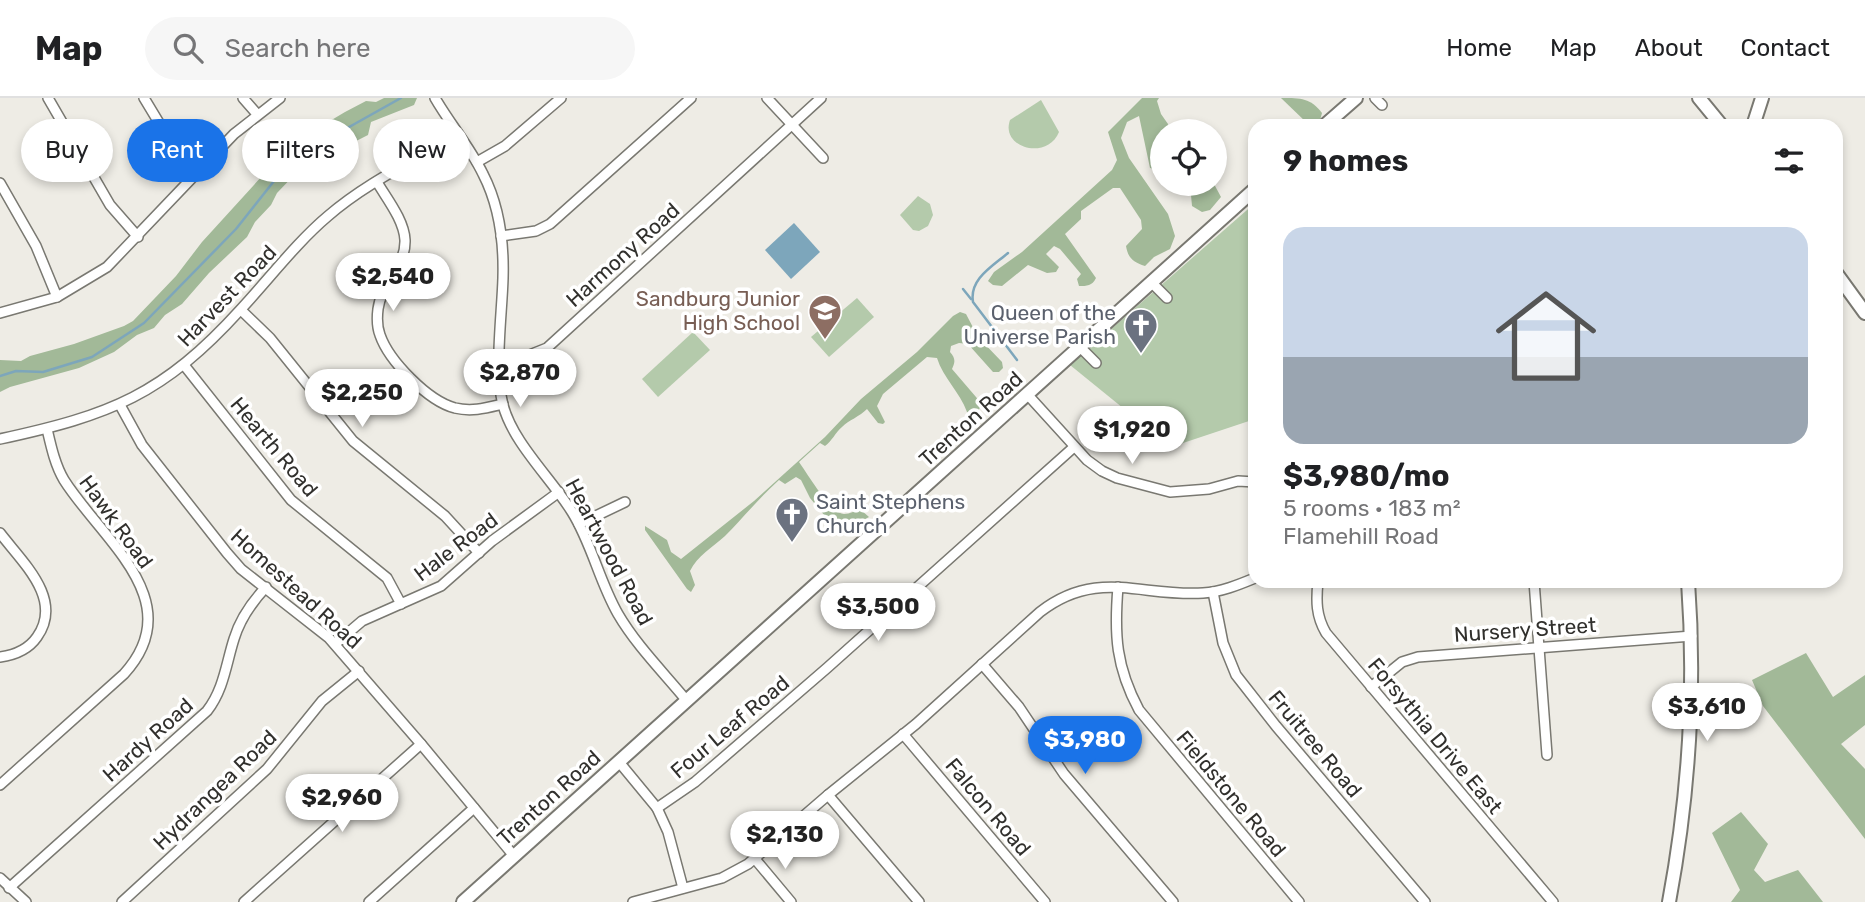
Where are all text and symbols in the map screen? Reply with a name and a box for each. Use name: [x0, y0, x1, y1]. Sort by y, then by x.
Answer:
search box: [145, 17, 635, 80]
text: Map: [35, 29, 103, 68]
icon: search: [169, 29, 207, 67]
text: Search here: [225, 33, 370, 64]
text: Home: [1446, 34, 1512, 62]
text: Map: [1550, 34, 1597, 62]
text: About: [1635, 34, 1703, 62]
text: Contact: [1741, 34, 1830, 62]
chip: Buy: [21, 119, 113, 182]
chip: Rent: [127, 119, 228, 182]
chip: Filters: [242, 119, 359, 182]
chip: New: [373, 119, 470, 182]
map controls: [1150, 119, 1227, 196]
button: locate: [1150, 119, 1227, 196]
icon: filters: [1770, 142, 1808, 180]
text: 9 homes: [1283, 143, 1408, 179]
street label: Harmony Road: [561, 197, 684, 312]
street label: Harvest Road: [172, 240, 281, 352]
pin: $2,540: [336, 254, 450, 313]
text: $2,540: [352, 262, 434, 290]
icon: home: [1483, 273, 1609, 399]
place label: Sandburg Junior High School: [636, 286, 800, 335]
school or university icon: Sandburg Junior High School: [806, 292, 844, 341]
place label: Queen of the Universe Parish: [963, 300, 1116, 349]
church icon: Queen of the Universe Parish: [1122, 306, 1160, 355]
pin: $2,870: [463, 350, 577, 409]
text: $2,870: [480, 358, 561, 386]
street label: Trenton Road: [914, 366, 1028, 472]
pin: $2,250: [305, 370, 419, 429]
text: $2,250: [321, 378, 403, 406]
street label: Hearth Road: [226, 392, 323, 502]
pin: $1,920: [1075, 406, 1189, 466]
text: $1,920: [1093, 415, 1171, 443]
text: $3,980/mo: [1283, 458, 1450, 494]
street label: Hawk Road: [74, 470, 159, 573]
street label: Heartwood Road: [560, 474, 659, 629]
place label: Saint Stephens Church: [816, 489, 965, 538]
text: 5 rooms · 183 m²: [1283, 494, 1460, 522]
church icon: Saint Stephens Church: [773, 495, 811, 544]
street label: Hale Road: [409, 507, 503, 586]
text: Flamehill Road: [1283, 522, 1439, 550]
street label: Homestead Road: [226, 523, 367, 654]
pin: $3,500: [821, 584, 935, 643]
text: $3,500: [836, 592, 920, 620]
street label: Nursery Street: [1453, 612, 1597, 647]
street label: Forsythia Drive East: [1363, 653, 1508, 819]
street label: Four Leaf Road: [665, 670, 794, 783]
pin: $3,610: [1650, 684, 1764, 743]
street label: Fruitree Road: [1263, 685, 1367, 802]
text: $3,610: [1668, 692, 1746, 720]
street label: Hardy Road: [97, 693, 198, 787]
pin: $3,980: [1028, 716, 1142, 776]
street label: Hydrangea Road: [148, 725, 281, 855]
text: $3,980: [1044, 725, 1126, 753]
street label: Fieldstone Road: [1171, 725, 1291, 862]
street label: Trenton Road: [492, 745, 606, 851]
street label: Falcon Road: [940, 753, 1036, 861]
pin: $2,960: [285, 774, 399, 834]
text: $2,960: [301, 783, 383, 811]
pin: $2,130: [728, 812, 842, 871]
text: $2,130: [746, 820, 824, 848]

